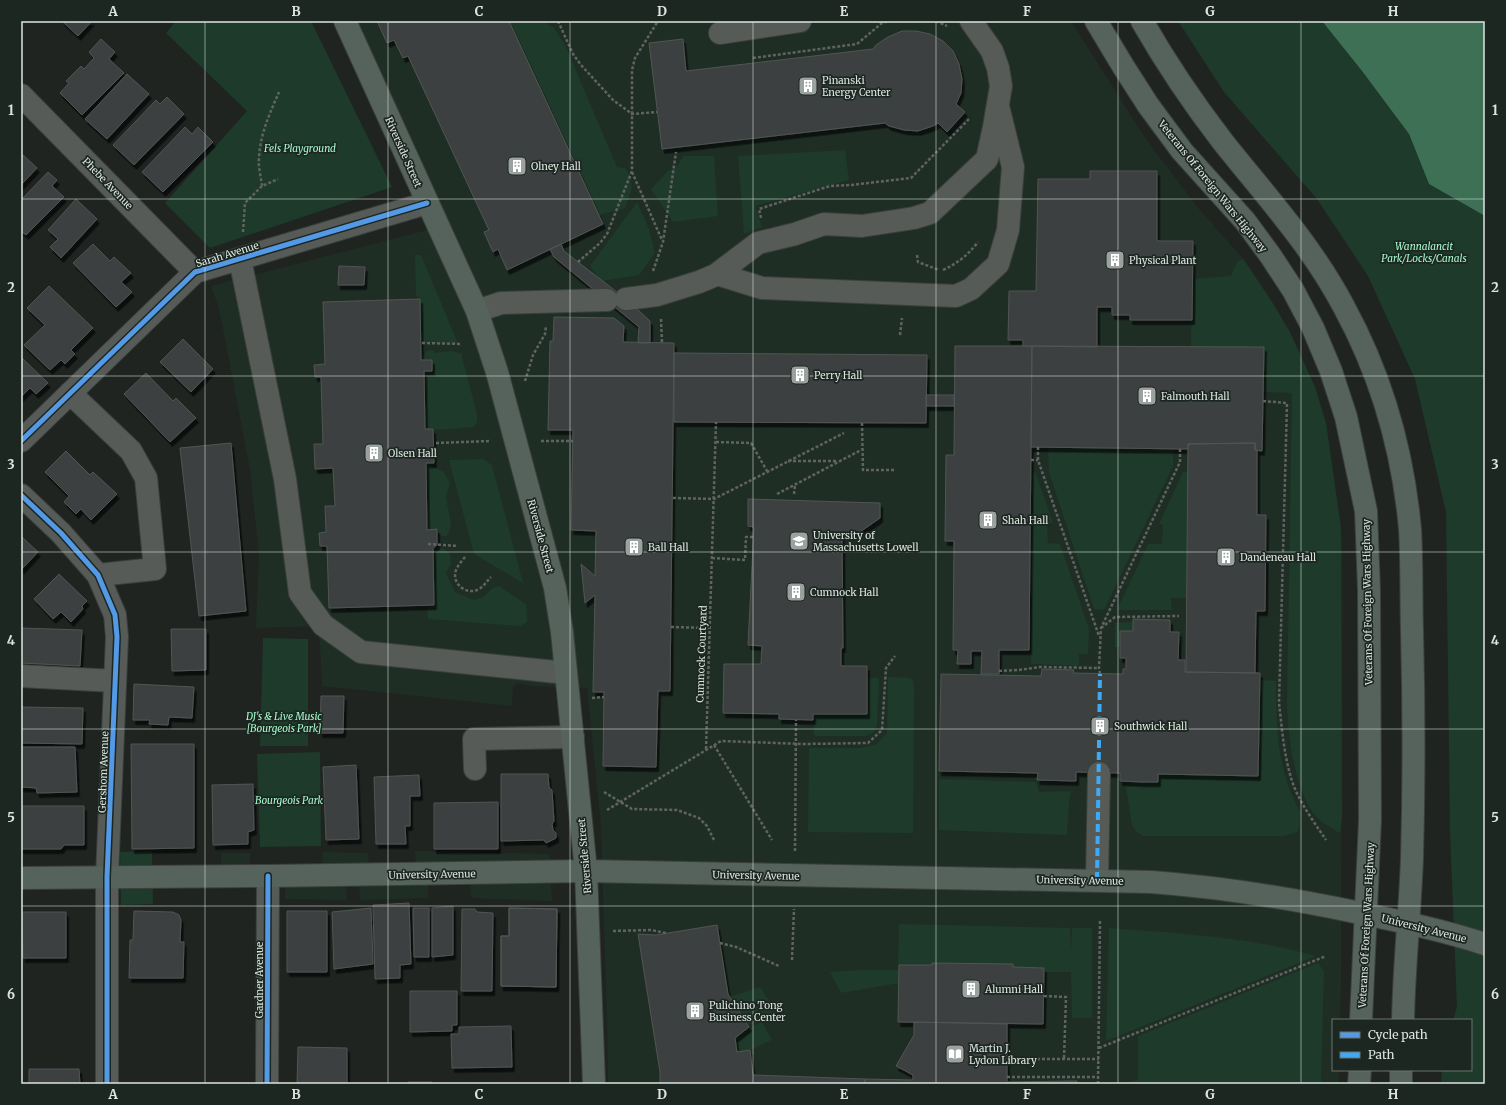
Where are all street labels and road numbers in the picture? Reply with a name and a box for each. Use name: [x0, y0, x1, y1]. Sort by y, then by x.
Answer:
street label: Riverside Street: [382, 115, 425, 189]
street label: Veterans Of Foreign Wars Highway: [1155, 117, 1270, 255]
street label: Phebe Avenue: [80, 155, 136, 212]
street label: Sarah Avenue: [194, 239, 260, 270]
street label: Riverside Street: [524, 498, 557, 574]
street label: Veterans Of Foreign Wars Highway: [1360, 519, 1375, 686]
street label: Cumnock Courtyard: [693, 605, 710, 703]
street label: Gershom Avenue: [96, 731, 111, 813]
street label: Riverside Street: [575, 818, 594, 894]
street label: Veterans Of Foreign Wars Highway: [1356, 842, 1377, 1009]
street label: University Avenue: [388, 867, 476, 882]
street label: University Avenue: [712, 868, 800, 883]
street label: University Avenue: [1036, 873, 1124, 888]
street label: University Avenue: [1380, 912, 1468, 945]
street label: Gardner Avenue: [253, 942, 266, 1018]

